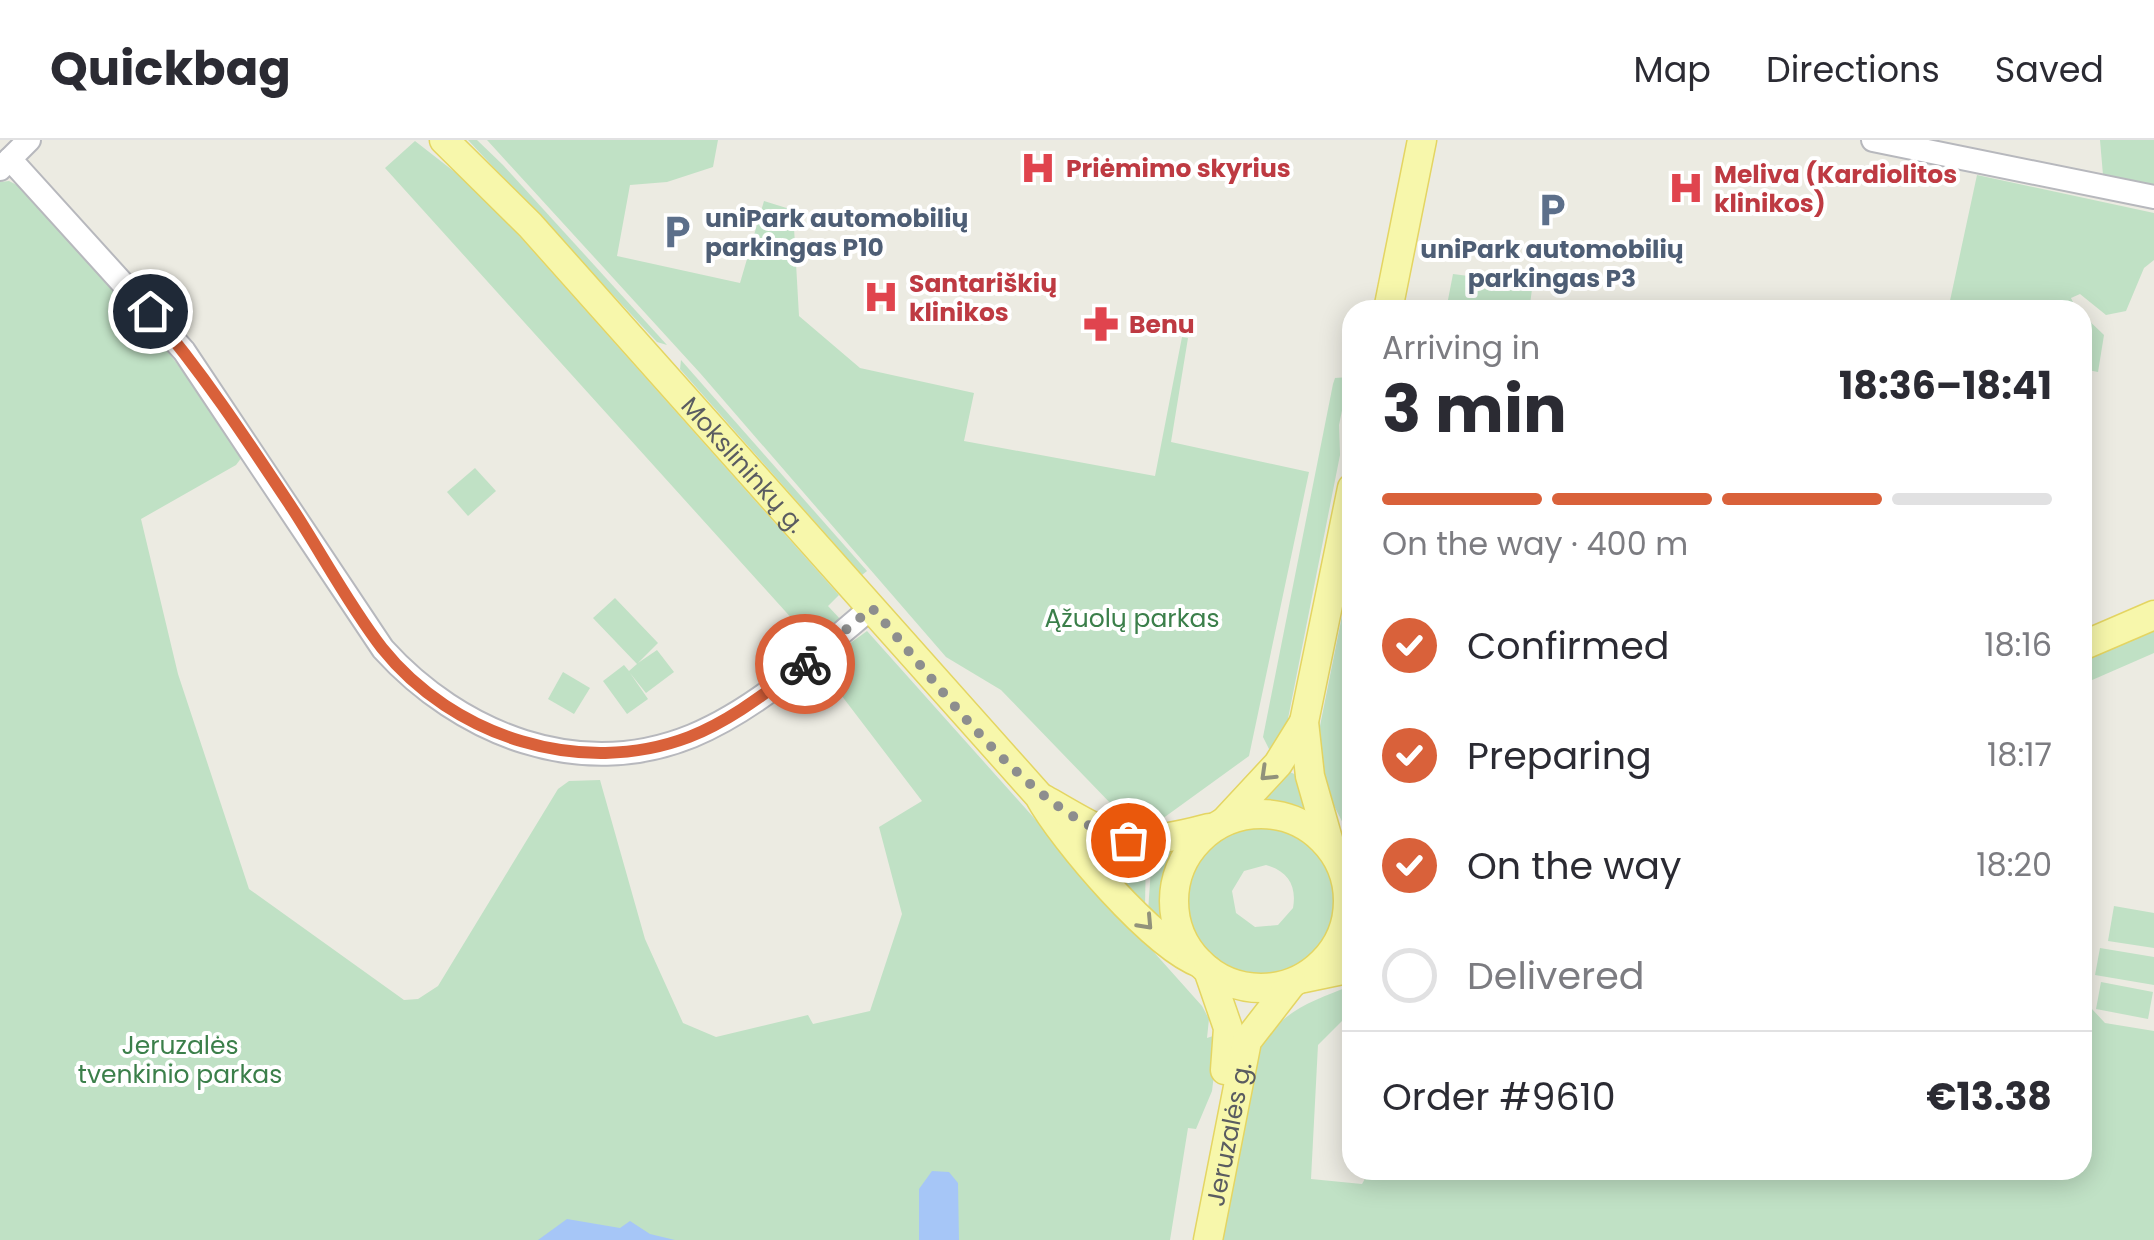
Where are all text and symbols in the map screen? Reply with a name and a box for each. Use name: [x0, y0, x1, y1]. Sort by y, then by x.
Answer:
text: Quickbag: [50, 35, 291, 102]
text: Map: [1634, 45, 1711, 94]
text: Directions: [1766, 45, 1940, 94]
text: Saved: [1995, 45, 2104, 94]
hospital icon: Priėmimo skyrius: [1019, 149, 1057, 187]
place label: Priėmimo skyrius: [1066, 151, 1291, 186]
place label: Meliva (Kardiolitos klinikos): [1714, 157, 1957, 221]
hospital icon: Meliva (Kardiolitos klinikos): [1667, 169, 1705, 207]
parking icon: uniPark automobilių parkingas P3: [1533, 191, 1571, 229]
place label: uniPark automobilių parkingas P10: [705, 201, 968, 265]
parking icon: uniPark automobilių parkingas P10: [658, 213, 696, 251]
place label: uniPark automobilių parkingas P3: [1420, 232, 1684, 296]
place label: Santariškių klinikos: [909, 266, 1057, 330]
pin: [108, 269, 193, 354]
hospital icon: Santariškių klinikos: [862, 278, 900, 316]
icon: home: [123, 284, 178, 339]
pharmacy icon: Benu: [1082, 305, 1120, 343]
place label: Benu: [1129, 307, 1195, 342]
text: Arriving in: [1382, 325, 1540, 370]
text: 18:36–18:41: [1839, 359, 2052, 412]
text: 3 min: [1382, 364, 1567, 455]
street label: Mokslininkų g.: [673, 389, 814, 540]
text: On the way · 400 m: [1382, 521, 1688, 566]
park label: Ąžuolų parkas: [1044, 601, 1220, 636]
courier: [755, 614, 855, 714]
icon: check: [1382, 618, 1437, 673]
text: Confirmed: [1467, 619, 1669, 672]
text: 18:16: [1984, 622, 2052, 667]
icon: bike: [778, 637, 833, 692]
icon: check: [1382, 728, 1437, 783]
text: Preparing: [1467, 729, 1652, 782]
text: 18:17: [1987, 732, 2052, 777]
one-way arrow: [1261, 762, 1279, 780]
pin: [1086, 798, 1171, 883]
icon: bag: [1101, 813, 1156, 868]
icon: check: [1382, 838, 1437, 893]
text: On the way: [1467, 839, 1681, 892]
text: 18:20: [1976, 842, 2052, 887]
one-way arrow: [1134, 912, 1152, 930]
text: Delivered: [1467, 949, 1644, 1002]
park label: Jeruzalės tvenkinio parkas: [78, 1028, 282, 1092]
street label: Jeruzalės g.: [1198, 1059, 1260, 1209]
text: Order #9610: [1382, 1070, 1616, 1123]
text: €13.38: [1926, 1070, 2052, 1123]

